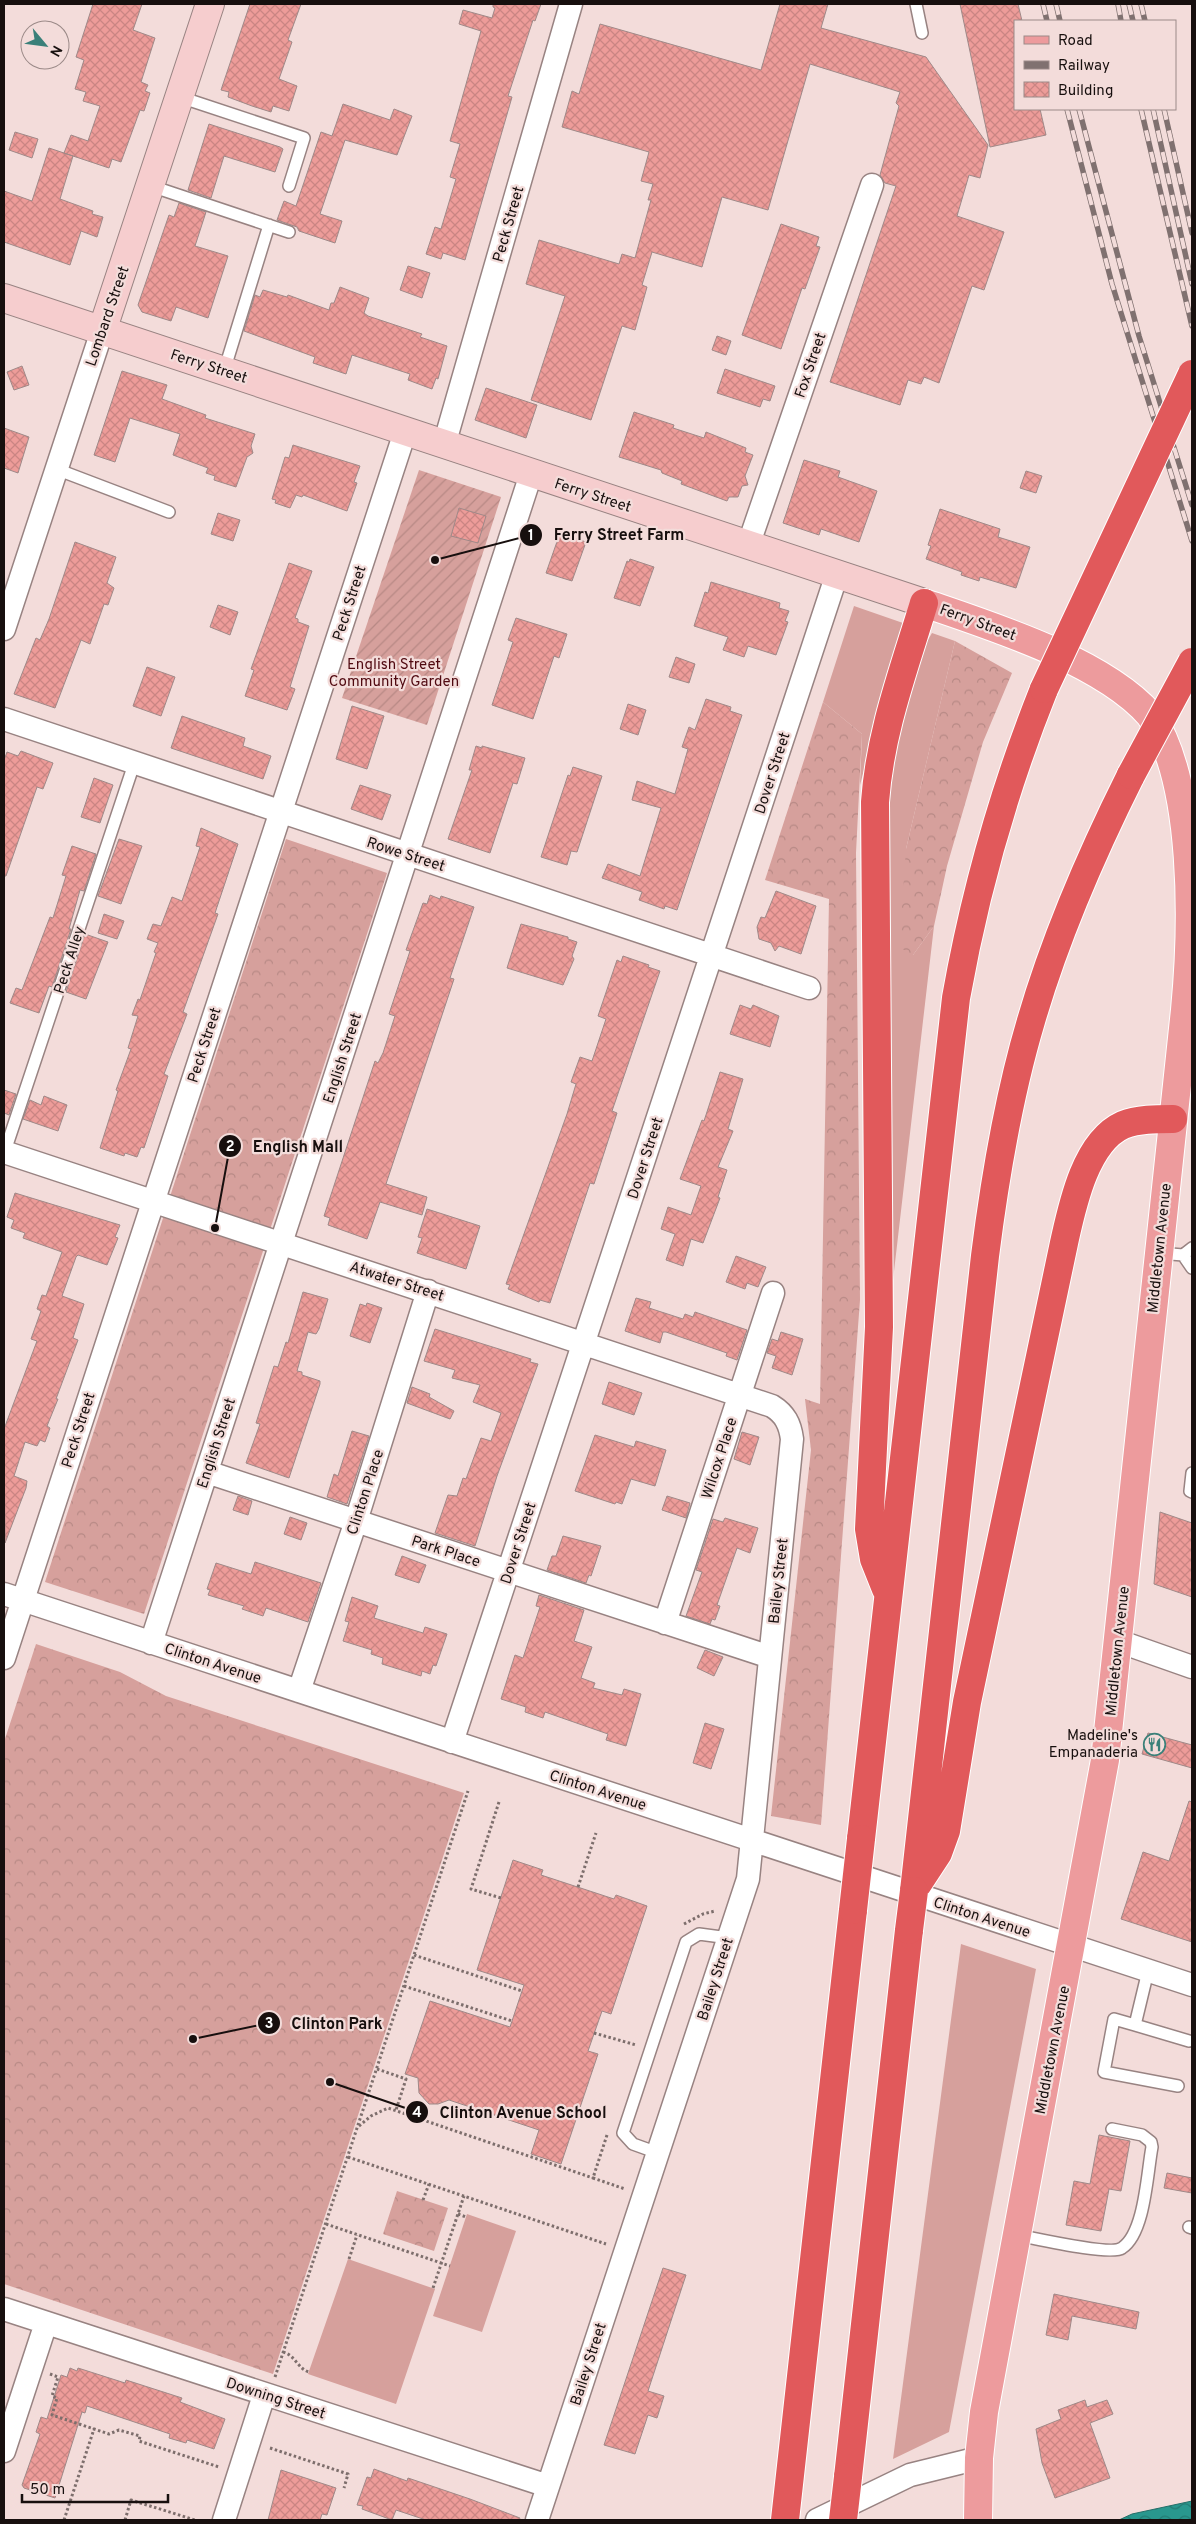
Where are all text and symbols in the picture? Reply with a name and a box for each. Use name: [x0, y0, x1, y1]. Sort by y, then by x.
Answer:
north arrow: [20, 20, 70, 70]
legend: [1014, 20, 1176, 110]
text: Road: [1058, 32, 1093, 51]
text: N: [45, 42, 65, 59]
text: Railway: [1058, 57, 1110, 76]
text: Building: [1058, 82, 1113, 101]
street label: Peck Street: [490, 184, 529, 265]
street label: Lombard Street: [82, 264, 134, 369]
street label: Fox Street: [791, 330, 831, 401]
street label: Ferry Street: [168, 346, 249, 389]
street label: Ferry Street: [552, 475, 633, 518]
callout: Ferry Street Farm: [519, 519, 694, 550]
text: Ferry Street Farm: [554, 526, 684, 546]
text: 1: [528, 527, 534, 546]
street label: Peck Street: [329, 563, 372, 644]
street label: Ferry Street: [937, 601, 1018, 646]
park label: English Street Community Garden: [329, 656, 459, 692]
street label: Dover Street: [751, 730, 796, 817]
street label: Rowe Street: [364, 834, 447, 877]
street label: Peck Alley: [51, 924, 90, 997]
street label: Peck Street: [184, 1005, 227, 1086]
street label: English Street: [320, 1011, 367, 1106]
street label: Dover Street: [624, 1115, 669, 1202]
callout: English Mall: [218, 1131, 353, 1162]
text: 2: [225, 1138, 235, 1157]
text: English Mall: [253, 1138, 343, 1158]
street label: Middletown Avenue: [1144, 1182, 1177, 1314]
street label: Atwater Street: [347, 1258, 446, 1307]
street label: Peck Street: [58, 1390, 101, 1471]
street label: English Street: [194, 1396, 241, 1491]
street label: Wilcox Place: [698, 1415, 743, 1502]
street label: Clinton Place: [344, 1447, 389, 1538]
street label: Dover Street: [497, 1500, 542, 1587]
street label: Park Place: [409, 1532, 483, 1573]
street label: Bailey Street: [766, 1537, 793, 1625]
street label: Middletown Avenue: [1102, 1585, 1135, 1717]
street label: Clinton Avenue: [162, 1640, 264, 1689]
place label: Madeline's Empanaderia: [1049, 1727, 1138, 1763]
restaurant icon: Madeline's Empanaderia: [1142, 1732, 1166, 1756]
street label: Clinton Avenue: [547, 1767, 649, 1816]
street label: Clinton Avenue: [931, 1894, 1033, 1943]
street label: Bailey Street: [694, 1936, 739, 2023]
street label: Middletown Avenue: [1032, 1984, 1075, 2116]
callout: Clinton Park: [257, 2007, 393, 2038]
text: 3: [265, 2015, 274, 2034]
text: Clinton Park: [291, 2015, 383, 2035]
callout: Clinton Avenue School: [404, 2097, 617, 2128]
text: 4: [412, 2104, 422, 2123]
text: Clinton Avenue School: [439, 2104, 607, 2124]
street label: Bailey Street: [567, 2321, 612, 2408]
street label: Downing Street: [224, 2374, 328, 2424]
scale bar: [22, 2472, 169, 2504]
text: 50 m: [30, 2481, 65, 2500]

